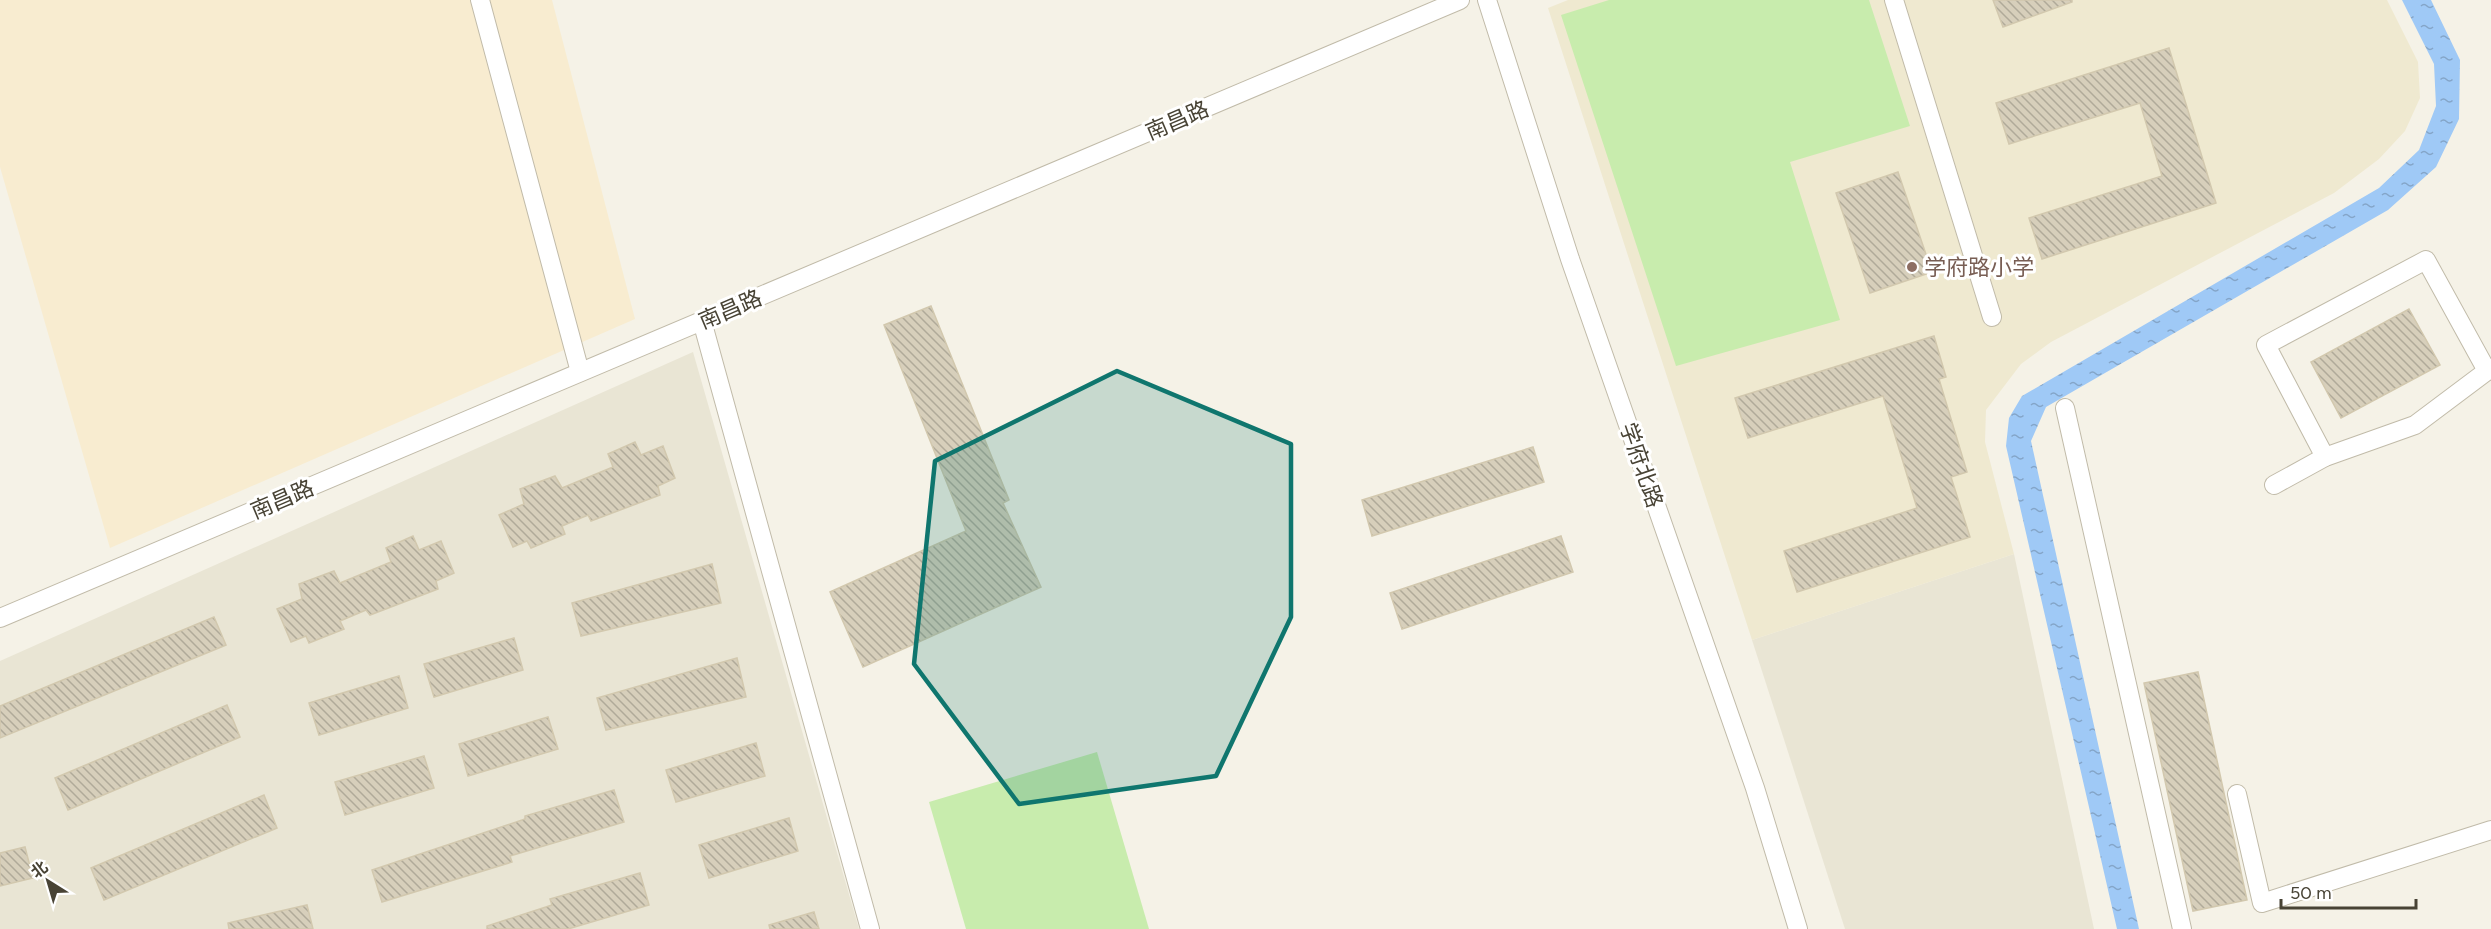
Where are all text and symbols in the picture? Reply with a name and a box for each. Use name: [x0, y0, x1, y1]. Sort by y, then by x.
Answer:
street label: 南昌路: [1142, 95, 1213, 146]
place label: 学府路小学: [1924, 254, 2034, 281]
marker: 学府路小学: [1905, 260, 1919, 274]
street label: 南昌路: [695, 284, 766, 335]
street label: 学府北路: [1614, 419, 1669, 511]
street label: 南昌路: [247, 474, 318, 525]
north arrow: [18, 851, 78, 911]
text: 北: [27, 857, 51, 882]
scale bar: [2281, 872, 2416, 910]
text: 50 m: [2290, 882, 2332, 904]

